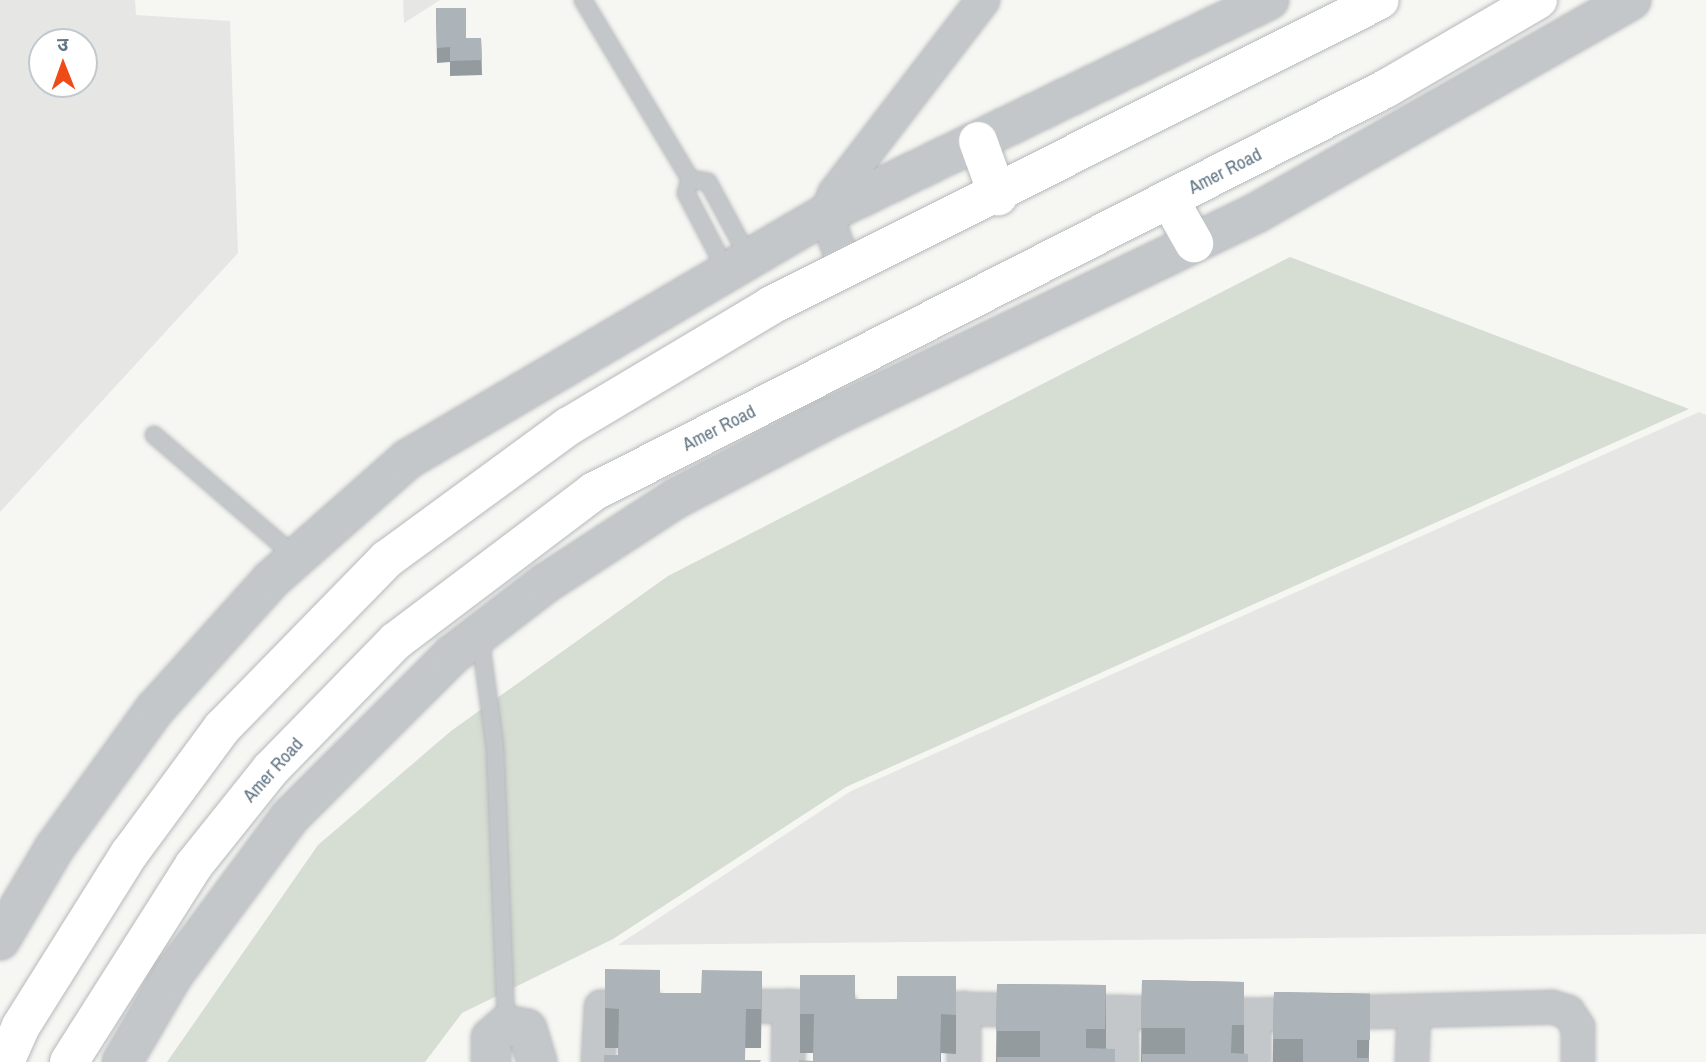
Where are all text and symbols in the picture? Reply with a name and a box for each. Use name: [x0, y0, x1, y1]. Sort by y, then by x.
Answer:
north arrow: [28, 28, 98, 98]
text: उ: [57, 31, 68, 57]
street label: Amer Road: [1185, 143, 1265, 199]
street label: Amer Road: [679, 400, 759, 456]
street label: Amer Road: [238, 733, 308, 807]

